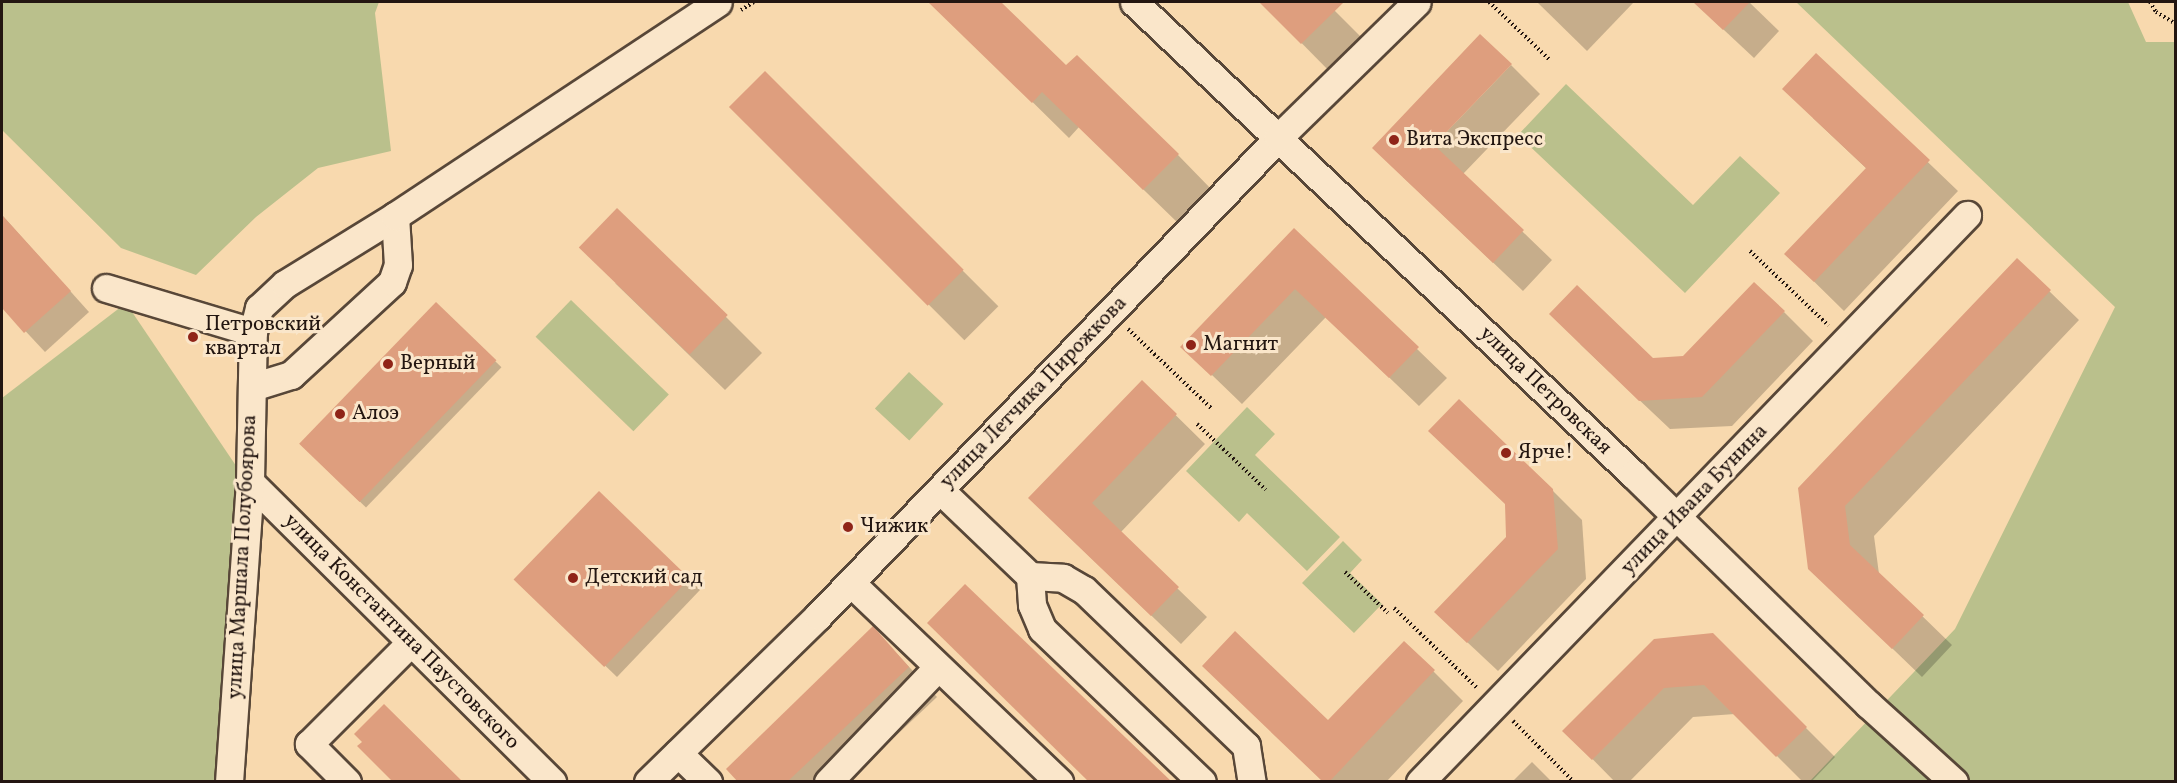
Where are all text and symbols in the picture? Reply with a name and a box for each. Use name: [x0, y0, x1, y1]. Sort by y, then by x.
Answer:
place label: Вита Экспресс: [1406, 127, 1543, 153]
marker: Вита Экспресс: [1387, 133, 1401, 147]
street label: улица Летчика Пирожкова: [935, 291, 1133, 495]
place label: Петровский квартал: [205, 312, 321, 362]
street label: улица Петровская: [1474, 321, 1616, 461]
marker: Петровский квартал: [186, 330, 200, 344]
place label: Магнит: [1203, 332, 1278, 358]
marker: Магнит: [1184, 338, 1198, 352]
place label: Верный: [400, 351, 475, 377]
marker: Верный: [381, 357, 395, 371]
place label: Алоэ: [352, 401, 399, 427]
marker: Алоэ: [333, 407, 347, 421]
street label: улица Маршала Полубоярова: [223, 414, 263, 700]
street label: улица Ивана Бунина: [1616, 419, 1774, 581]
place label: Ярче!: [1518, 440, 1573, 466]
marker: Ярче!: [1499, 446, 1513, 460]
street label: улица Константина Паустовского: [278, 509, 524, 755]
place label: Чижик: [860, 514, 928, 540]
marker: Чижик: [841, 520, 855, 534]
place label: Детский сад: [585, 565, 703, 591]
marker: Детский сад: [566, 571, 580, 585]

